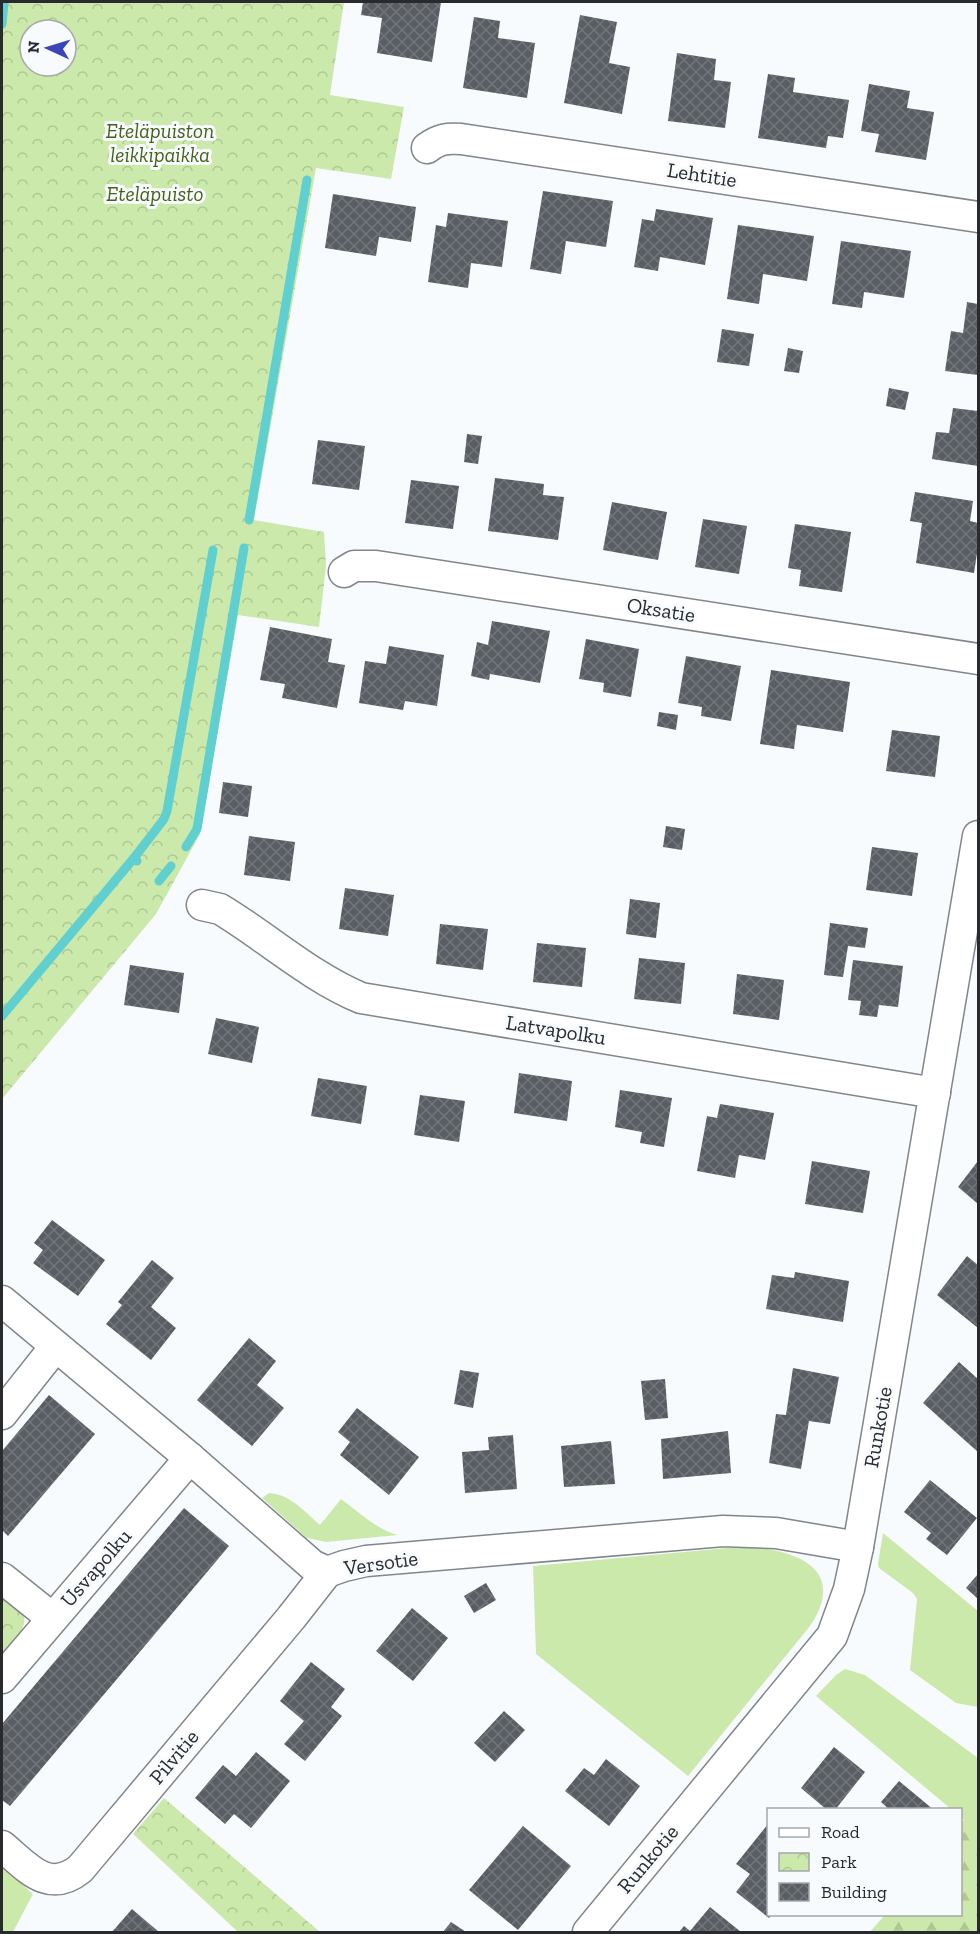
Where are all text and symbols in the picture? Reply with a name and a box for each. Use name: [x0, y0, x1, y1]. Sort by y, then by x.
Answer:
north arrow: [18, 18, 78, 78]
text: N: [24, 40, 43, 54]
park label: Eteläpuiston leikkipaikka: [106, 118, 214, 167]
street label: Lehtitie: [665, 157, 739, 192]
park label: Eteläpuisto: [106, 181, 204, 206]
street label: Oksatie: [625, 592, 697, 627]
street label: Latvapolku: [504, 1009, 608, 1050]
street label: Runkotie: [858, 1384, 897, 1469]
street label: Usvapolku: [55, 1523, 136, 1612]
street label: Versotie: [341, 1545, 420, 1580]
street label: Pilvitie: [144, 1724, 204, 1789]
legend: [767, 1808, 962, 1916]
street label: Runkotie: [612, 1819, 684, 1898]
text: Road: [821, 1821, 860, 1843]
text: Park: [821, 1851, 857, 1873]
text: Building: [821, 1881, 887, 1903]

